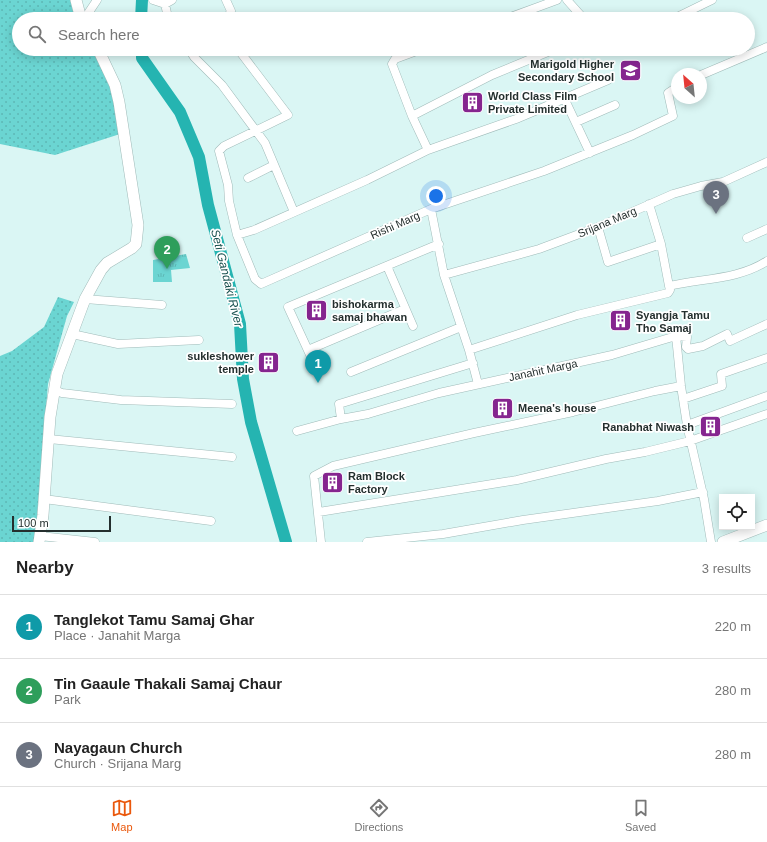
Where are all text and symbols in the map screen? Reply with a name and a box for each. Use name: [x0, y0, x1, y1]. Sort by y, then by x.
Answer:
search box: [12, 12, 755, 56]
icon: search: [26, 23, 48, 45]
text: Search here: [58, 26, 140, 43]
school or university icon: Marigold Higher Secondary School: [617, 57, 643, 83]
place label: Marigold Higher Secondary School: [518, 58, 615, 83]
north arrow: [671, 68, 707, 104]
building icon: World Class Film Private Limited: [460, 89, 486, 115]
place label: World Class Film Private Limited: [488, 90, 577, 115]
pin: 3: [703, 181, 729, 214]
your location: [426, 186, 446, 206]
street label: Srijana Marg: [576, 204, 638, 240]
street label: Rishi Marg: [369, 209, 421, 241]
water label: Seti Gandaki River: [208, 228, 246, 329]
pin: 2: [154, 236, 180, 269]
building icon: bishokarma samaj bhawan: [304, 297, 330, 323]
place label: bishokarma samaj bhawan: [332, 298, 407, 323]
building icon: Syangja Tamu Tho Samaj: [607, 308, 633, 334]
place label: Syangja Tamu Tho Samaj: [636, 309, 710, 334]
building icon: sukleshower temple: [256, 349, 282, 375]
place label: sukleshower temple: [187, 350, 255, 375]
pin: 1: [305, 350, 331, 383]
street label: Janahit Marga: [508, 357, 579, 383]
building icon: Meena's house: [490, 395, 516, 421]
place label: Meena's house: [518, 402, 596, 414]
building icon: Ranabhat Niwash: [697, 414, 723, 440]
place label: Ranabhat Niwash: [602, 421, 694, 433]
building icon: Ram Block Factory: [320, 469, 346, 495]
place label: Ram Block Factory: [348, 470, 406, 495]
map controls: [719, 494, 755, 530]
button: locate: [719, 494, 755, 530]
scale bar: [12, 514, 111, 533]
text: 100 m: [18, 517, 49, 529]
text: Nearby: [16, 558, 74, 577]
text: 3 results: [702, 561, 751, 576]
text: Tanglekot Tamu Samaj Ghar: [54, 611, 254, 628]
text: 1: [25, 619, 33, 634]
text: 220 m: [715, 619, 751, 634]
text: Place · Janahit Marga: [54, 628, 180, 643]
text: Tin Gaaule Thakali Samaj Chaur: [54, 675, 282, 692]
text: 2: [25, 683, 33, 698]
text: 280 m: [715, 683, 751, 698]
text: Park: [54, 692, 81, 707]
text: Nayagaun Church: [54, 739, 182, 756]
text: 3: [25, 747, 33, 762]
text: 280 m: [715, 747, 751, 762]
text: Church · Srijana Marg: [54, 756, 181, 771]
tab: Map: [111, 797, 133, 833]
tab: Directions: [354, 797, 403, 833]
tab: Saved: [625, 797, 656, 833]

